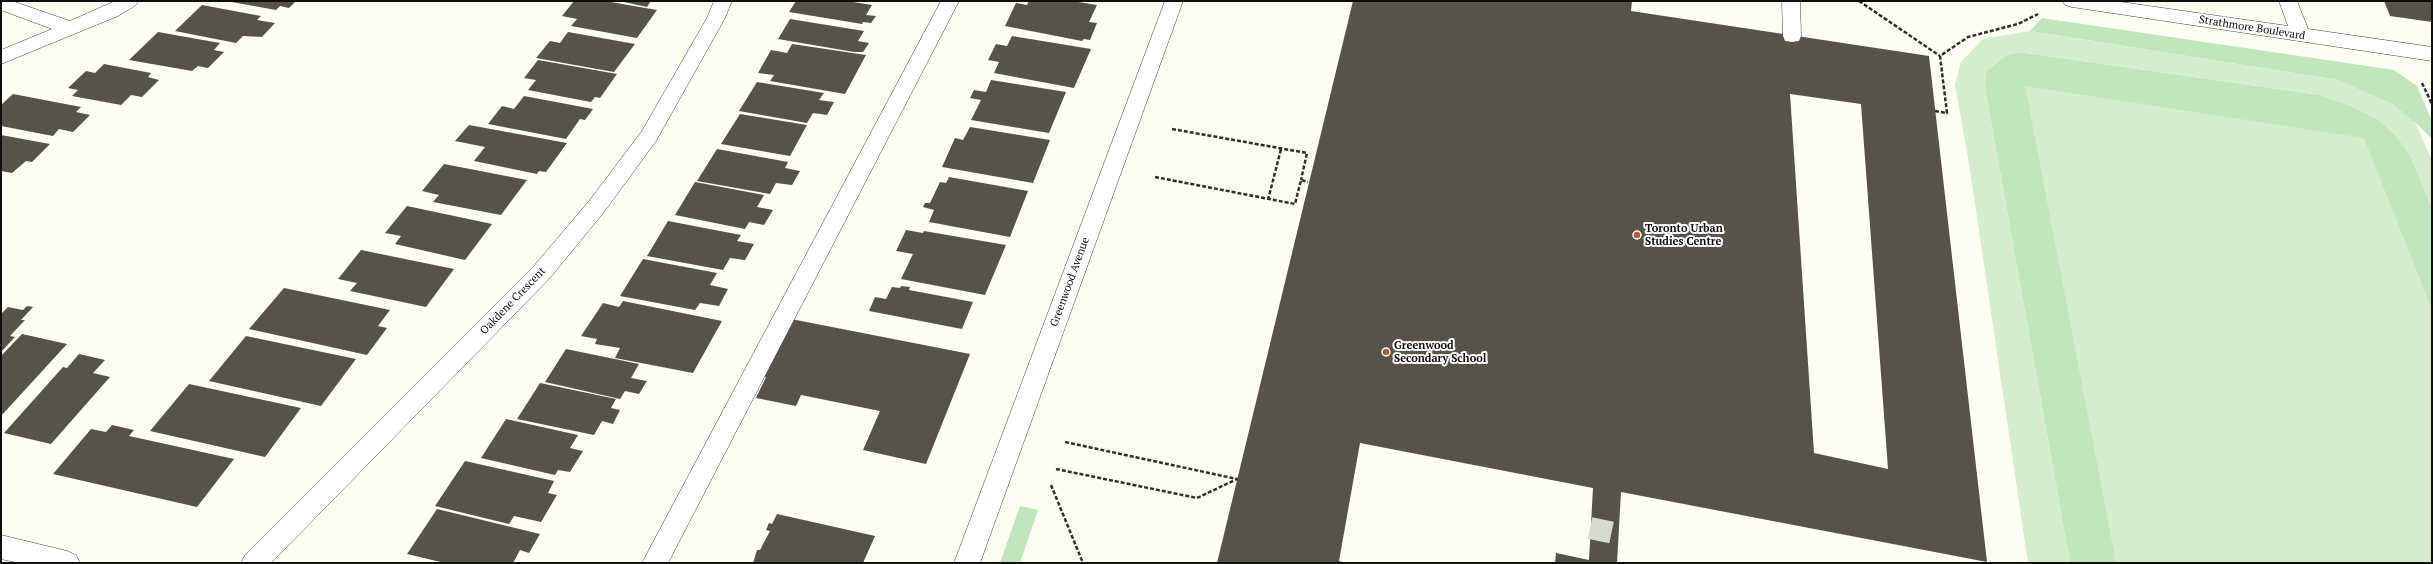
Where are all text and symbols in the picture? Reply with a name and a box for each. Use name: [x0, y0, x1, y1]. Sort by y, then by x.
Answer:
street label: Strathmore Boulevard: [2198, 13, 2306, 43]
place label: Toronto Urban Studies Centre: [1645, 222, 1723, 248]
marker: Toronto Urban Studies Centre: [1632, 230, 1642, 240]
street label: Greenwood Avenue: [1048, 235, 1092, 329]
street label: Oakdene Crescent: [478, 265, 548, 337]
place label: Greenwood Secondary School: [1394, 339, 1486, 365]
marker: Greenwood Secondary School: [1381, 347, 1391, 357]

